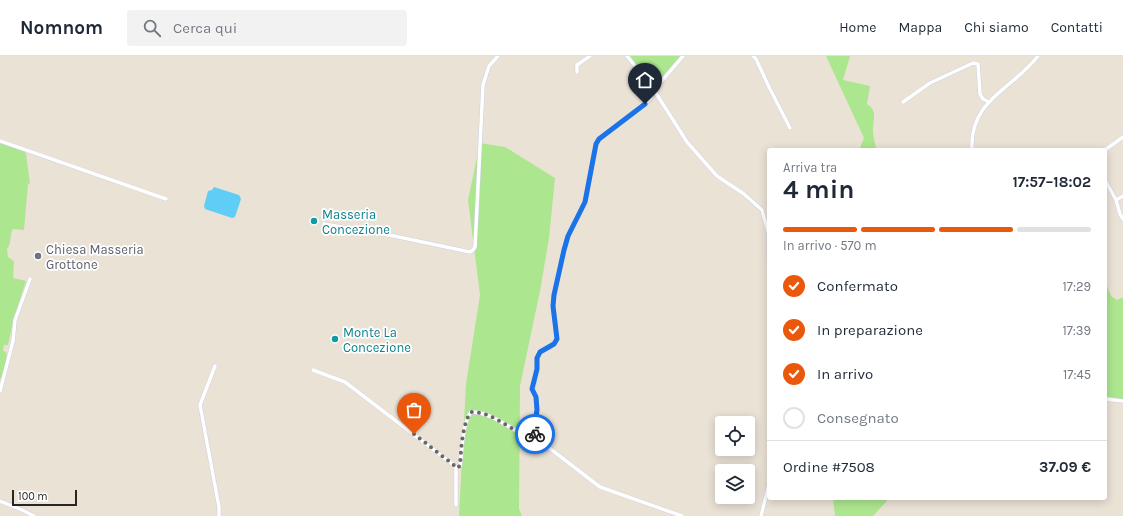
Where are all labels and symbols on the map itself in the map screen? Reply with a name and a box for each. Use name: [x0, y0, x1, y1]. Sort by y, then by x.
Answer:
pin: [628, 63, 662, 104]
place label: Masseria Concezione: [322, 207, 390, 237]
marker: Masseria Concezione: [309, 216, 319, 226]
place label: Chiesa Masseria Grottone: [46, 242, 144, 272]
marker: Chiesa Masseria Grottone: [33, 251, 43, 261]
place label: Monte La Concezione: [343, 325, 411, 355]
marker: Monte La Concezione: [330, 334, 340, 344]
pin: [397, 393, 431, 434]
courier: [515, 414, 555, 454]
scale bar: [12, 488, 77, 507]

